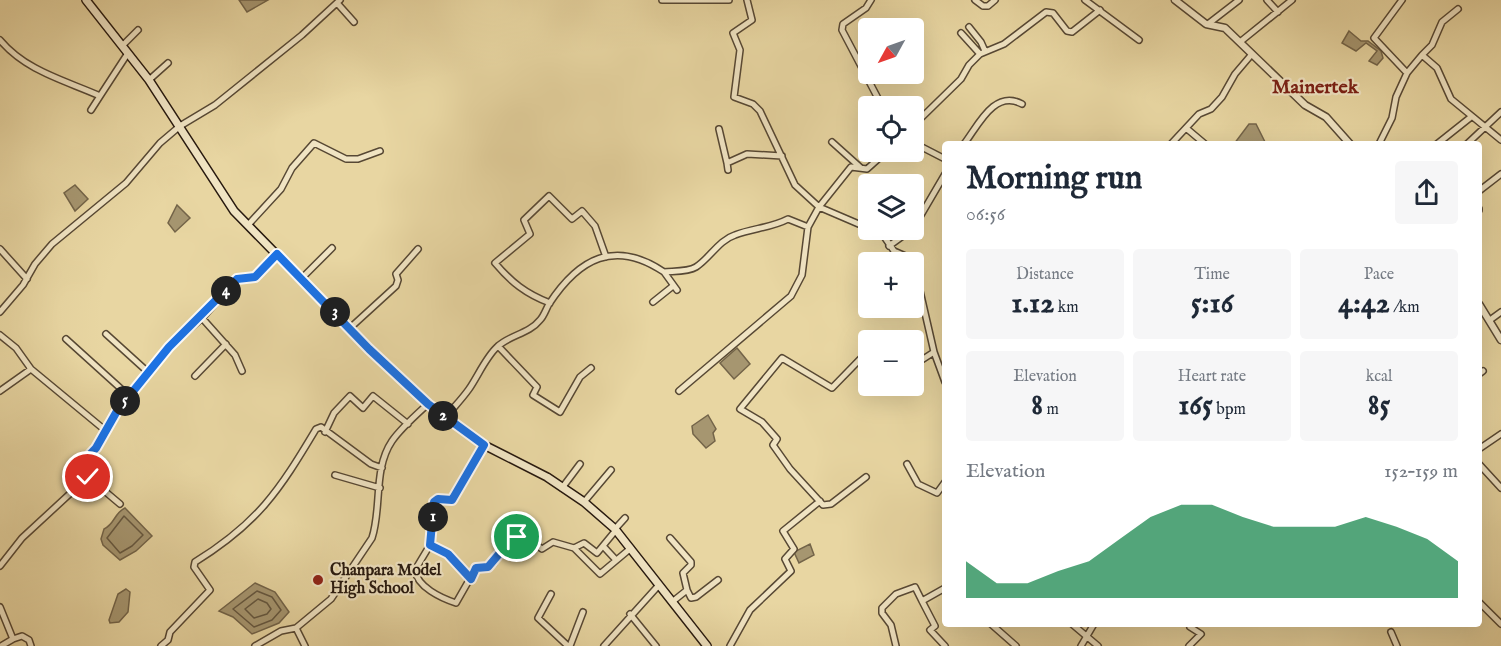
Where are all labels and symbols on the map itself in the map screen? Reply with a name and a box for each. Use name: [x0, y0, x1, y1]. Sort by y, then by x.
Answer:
north arrow: [858, 18, 924, 84]
district label: Mainertek: [1272, 75, 1360, 100]
pin: 4: [211, 276, 241, 306]
pin: 3: [320, 297, 350, 327]
pin: 5: [110, 386, 140, 416]
pin: 2: [428, 401, 458, 431]
pin: [62, 451, 113, 502]
pin: 1: [418, 502, 448, 532]
pin: [491, 511, 542, 562]
place label: Chanpara Model High School: [330, 561, 442, 599]
marker: Chanpara Model High School: [311, 573, 325, 587]

